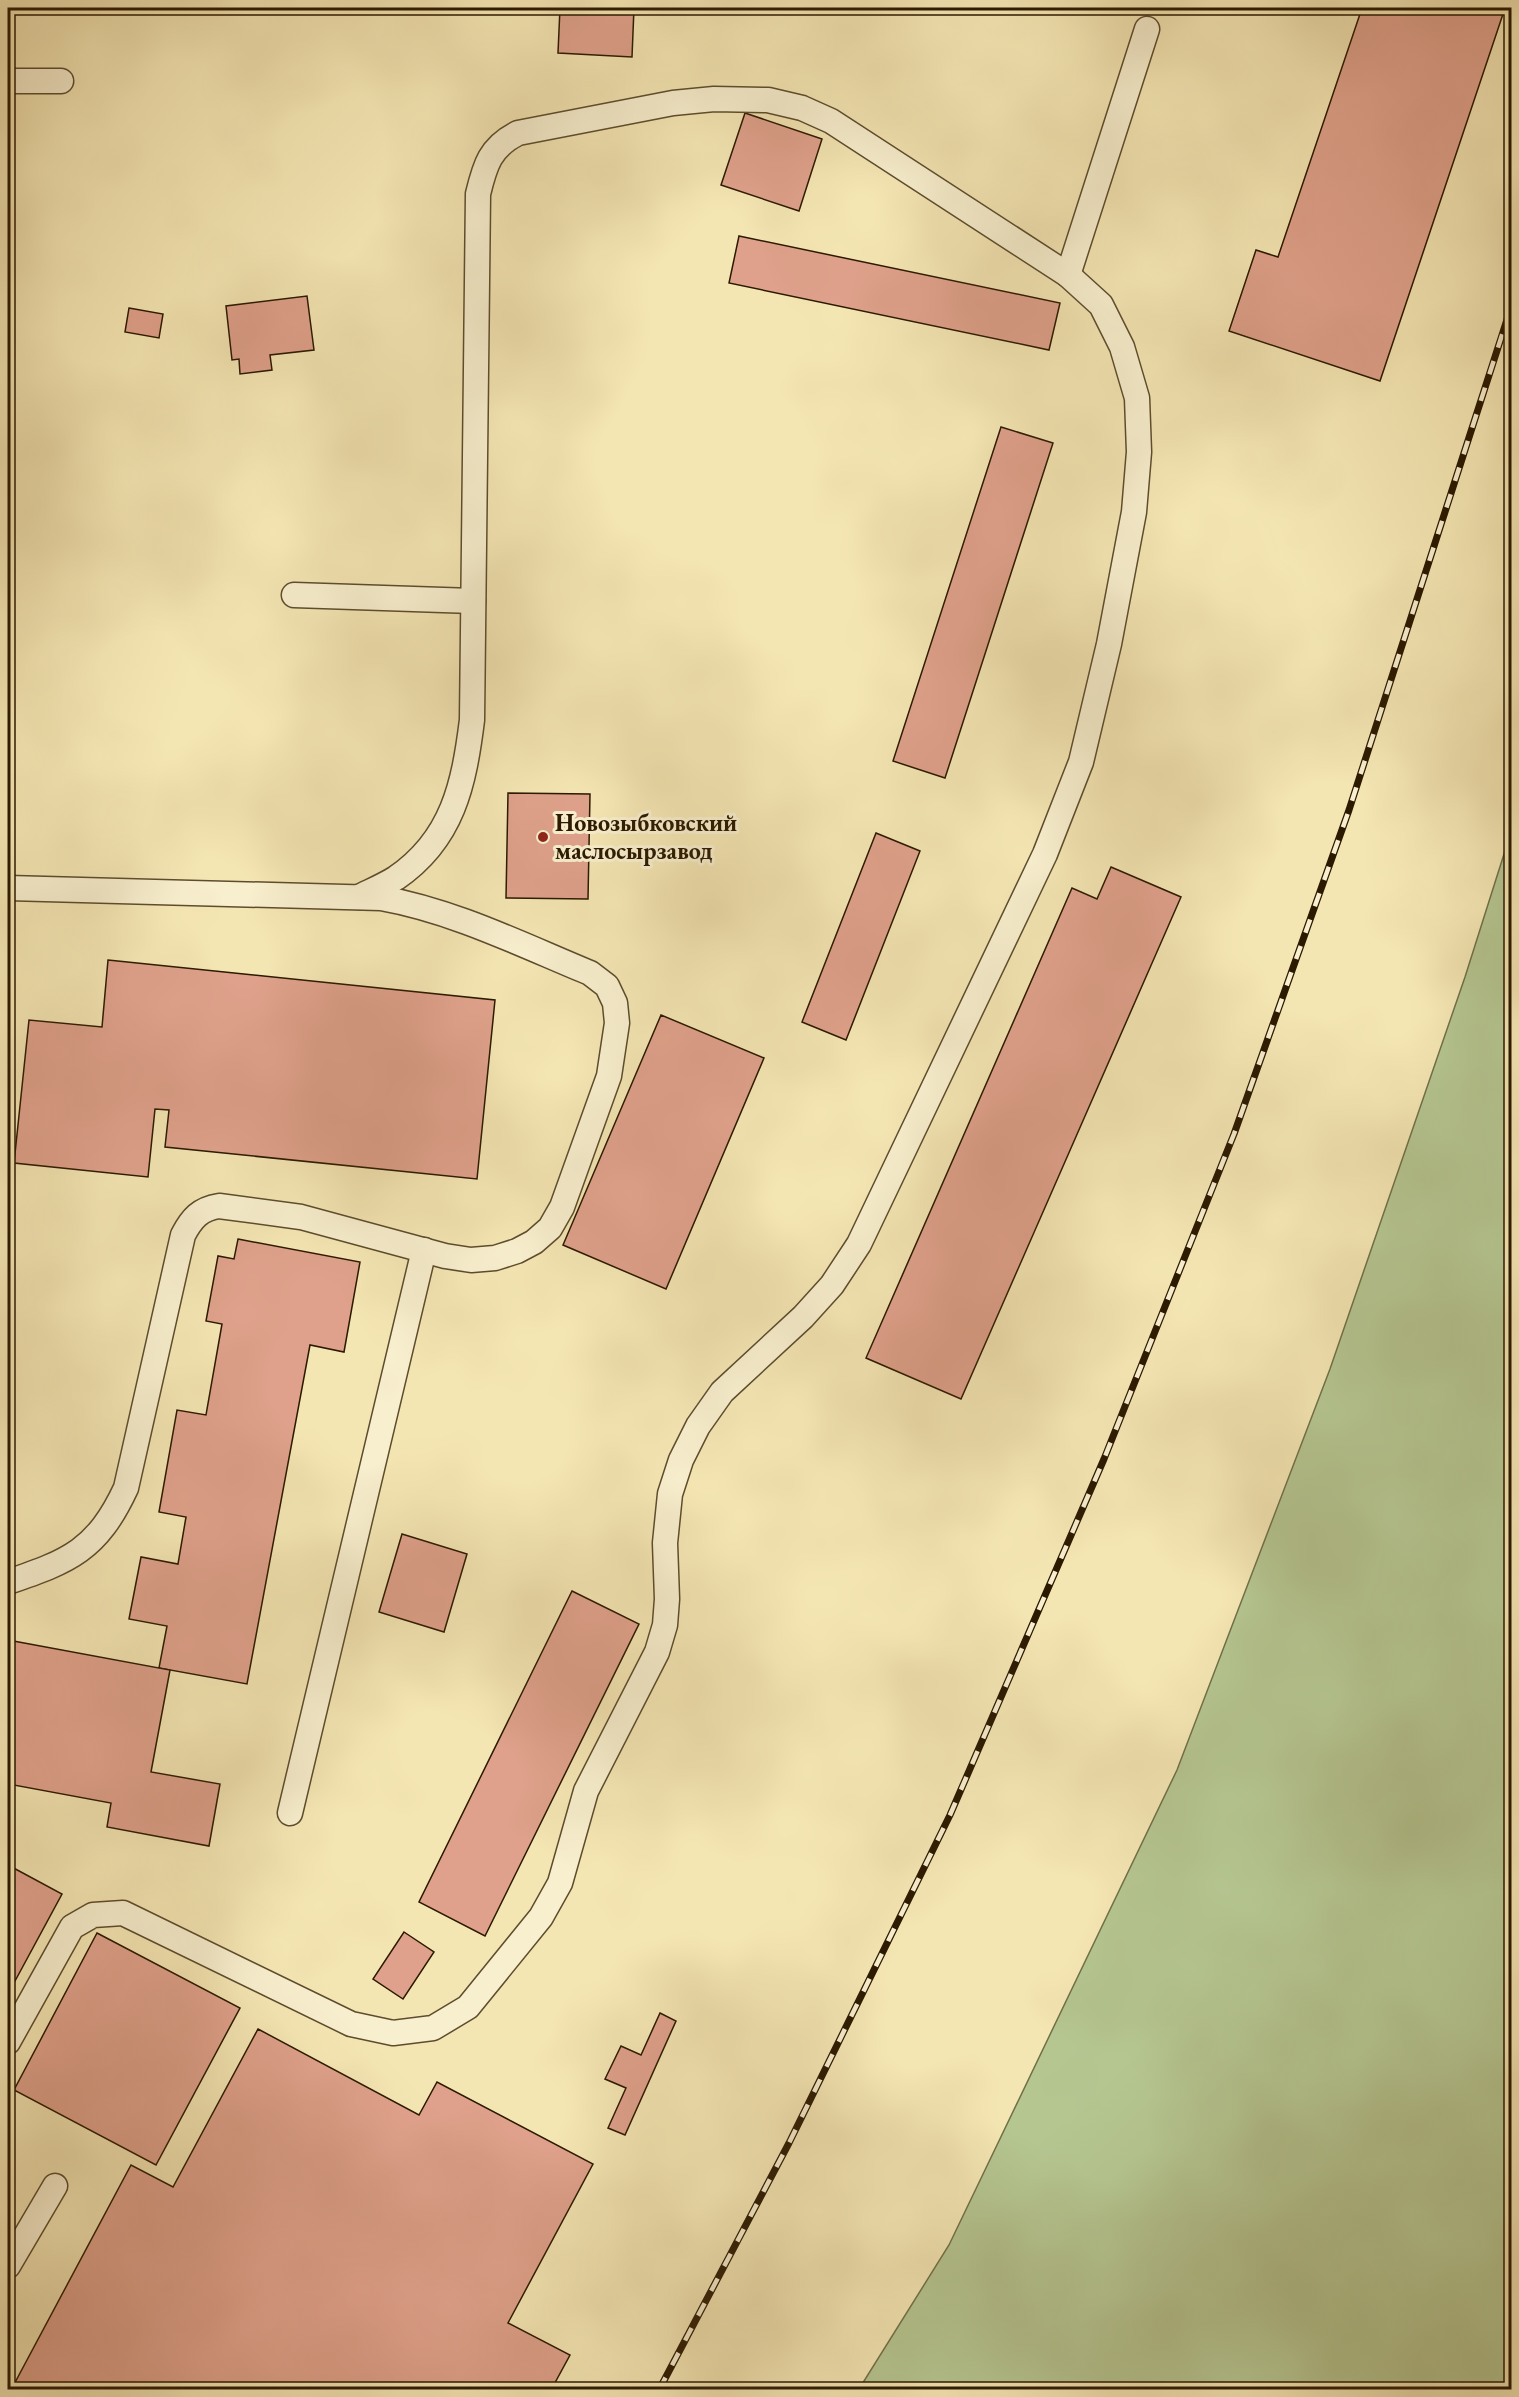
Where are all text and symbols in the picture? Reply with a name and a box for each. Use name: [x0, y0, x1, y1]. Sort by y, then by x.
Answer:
place label: Новозыбковский маслосырзавод: [555, 807, 737, 866]
marker: Новозыбковский маслосырзавод: [536, 830, 550, 844]

